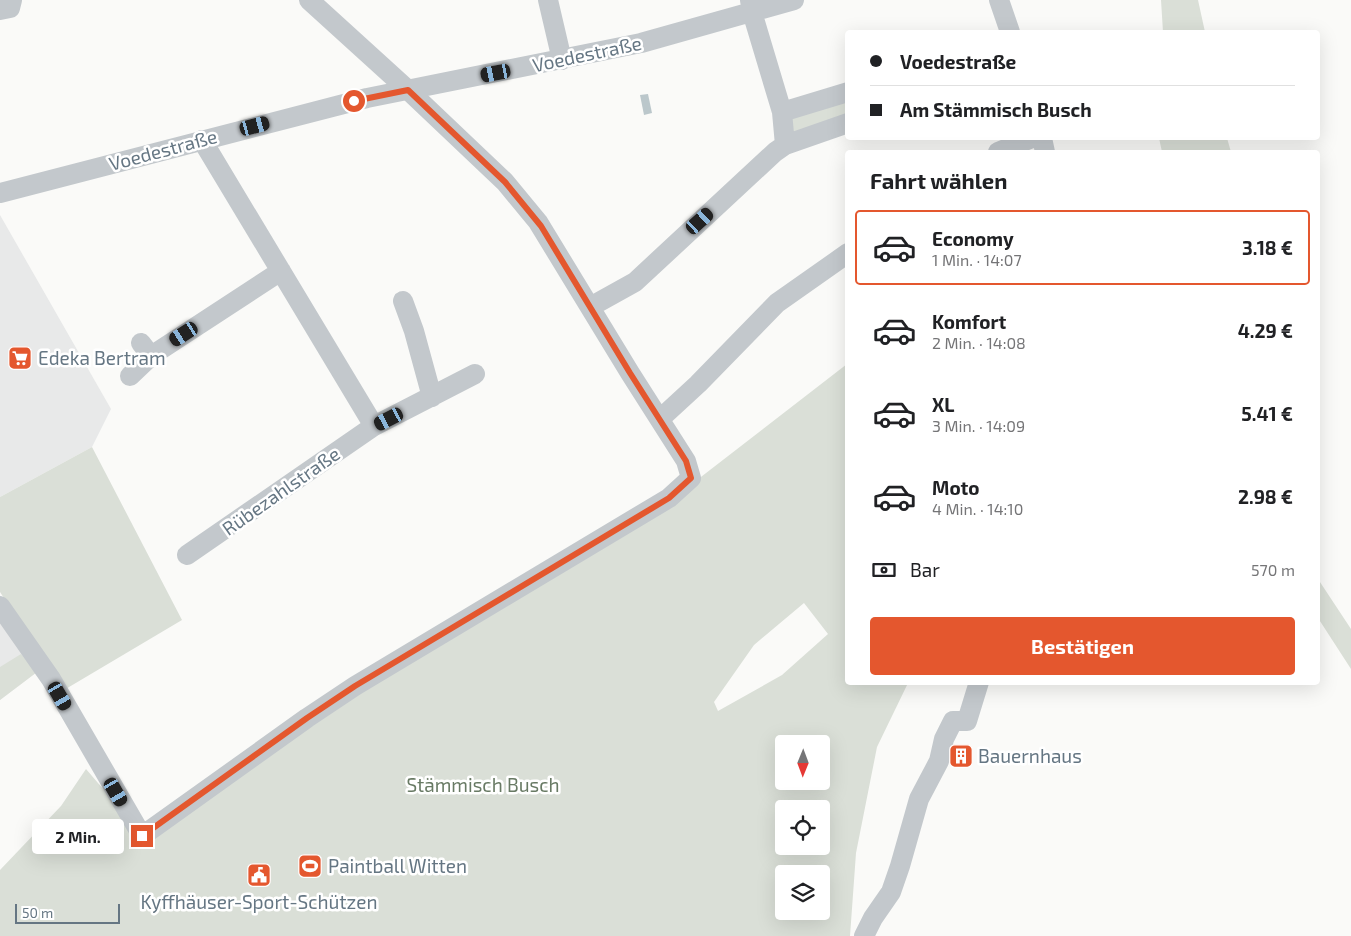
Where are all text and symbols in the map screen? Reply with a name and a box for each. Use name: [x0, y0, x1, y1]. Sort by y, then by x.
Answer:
street label: Voedestraße: [530, 31, 644, 76]
text: Voedestraße: [900, 50, 1016, 73]
car: [479, 63, 512, 83]
route start: [343, 90, 365, 112]
text: Am Stämmisch Busch: [900, 98, 1092, 121]
car: [238, 115, 271, 137]
street label: Voedestraße: [106, 124, 219, 175]
text: Fahrt wählen: [870, 167, 1008, 193]
car: [683, 205, 716, 237]
icon: car: [872, 225, 917, 270]
text: Economy: [932, 227, 1014, 250]
text: 3.18 €: [1242, 236, 1293, 259]
text: 1 Min. · 14:07: [932, 250, 1022, 269]
icon: car: [872, 308, 917, 353]
text: Komfort: [932, 310, 1006, 333]
text: 4.29 €: [1238, 319, 1293, 342]
car: [167, 320, 200, 348]
text: 2 Min. · 14:08: [932, 333, 1026, 352]
supermarket icon: Edeka Bertram: [7, 345, 33, 371]
place label: Edeka Bertram: [38, 346, 166, 369]
icon: car: [872, 391, 917, 436]
text: XL: [932, 393, 954, 416]
text: 5.41 €: [1241, 402, 1293, 425]
car: [372, 406, 405, 432]
text: 3 Min. · 14:09: [932, 416, 1025, 435]
street label: Rübezahlstraße: [217, 441, 344, 540]
icon: car: [872, 474, 917, 519]
text: Moto: [932, 476, 980, 499]
text: 2.98 €: [1238, 485, 1293, 508]
text: 4 Min. · 14:10: [932, 499, 1023, 518]
icon: cash: [870, 556, 898, 584]
text: Bar: [910, 558, 940, 581]
text: 570 m: [1251, 560, 1295, 579]
button: Bestätigen: [870, 617, 1295, 675]
car: [46, 679, 73, 713]
north arrow: [775, 735, 830, 790]
map controls: [775, 735, 830, 920]
building icon: Bauernhaus: [948, 743, 974, 769]
place label: Bauernhaus: [978, 744, 1082, 767]
park label: Stämmisch Busch: [406, 773, 560, 796]
car: [102, 775, 129, 809]
button: locate: [775, 800, 830, 855]
callout: 2 Min.: [32, 818, 124, 854]
route end: [131, 825, 153, 847]
text: 2 Min.: [55, 827, 101, 846]
sports icon: Paintball Witten: [297, 853, 323, 879]
place label: Paintball Witten: [328, 854, 467, 877]
public building icon: Kyffhäuser-Sport-Schützen: [246, 862, 272, 888]
button: layers: [775, 865, 830, 920]
place label: Kyffhäuser-Sport-Schützen: [140, 890, 378, 913]
scale bar: [15, 901, 120, 924]
text: 50 m: [22, 904, 53, 921]

